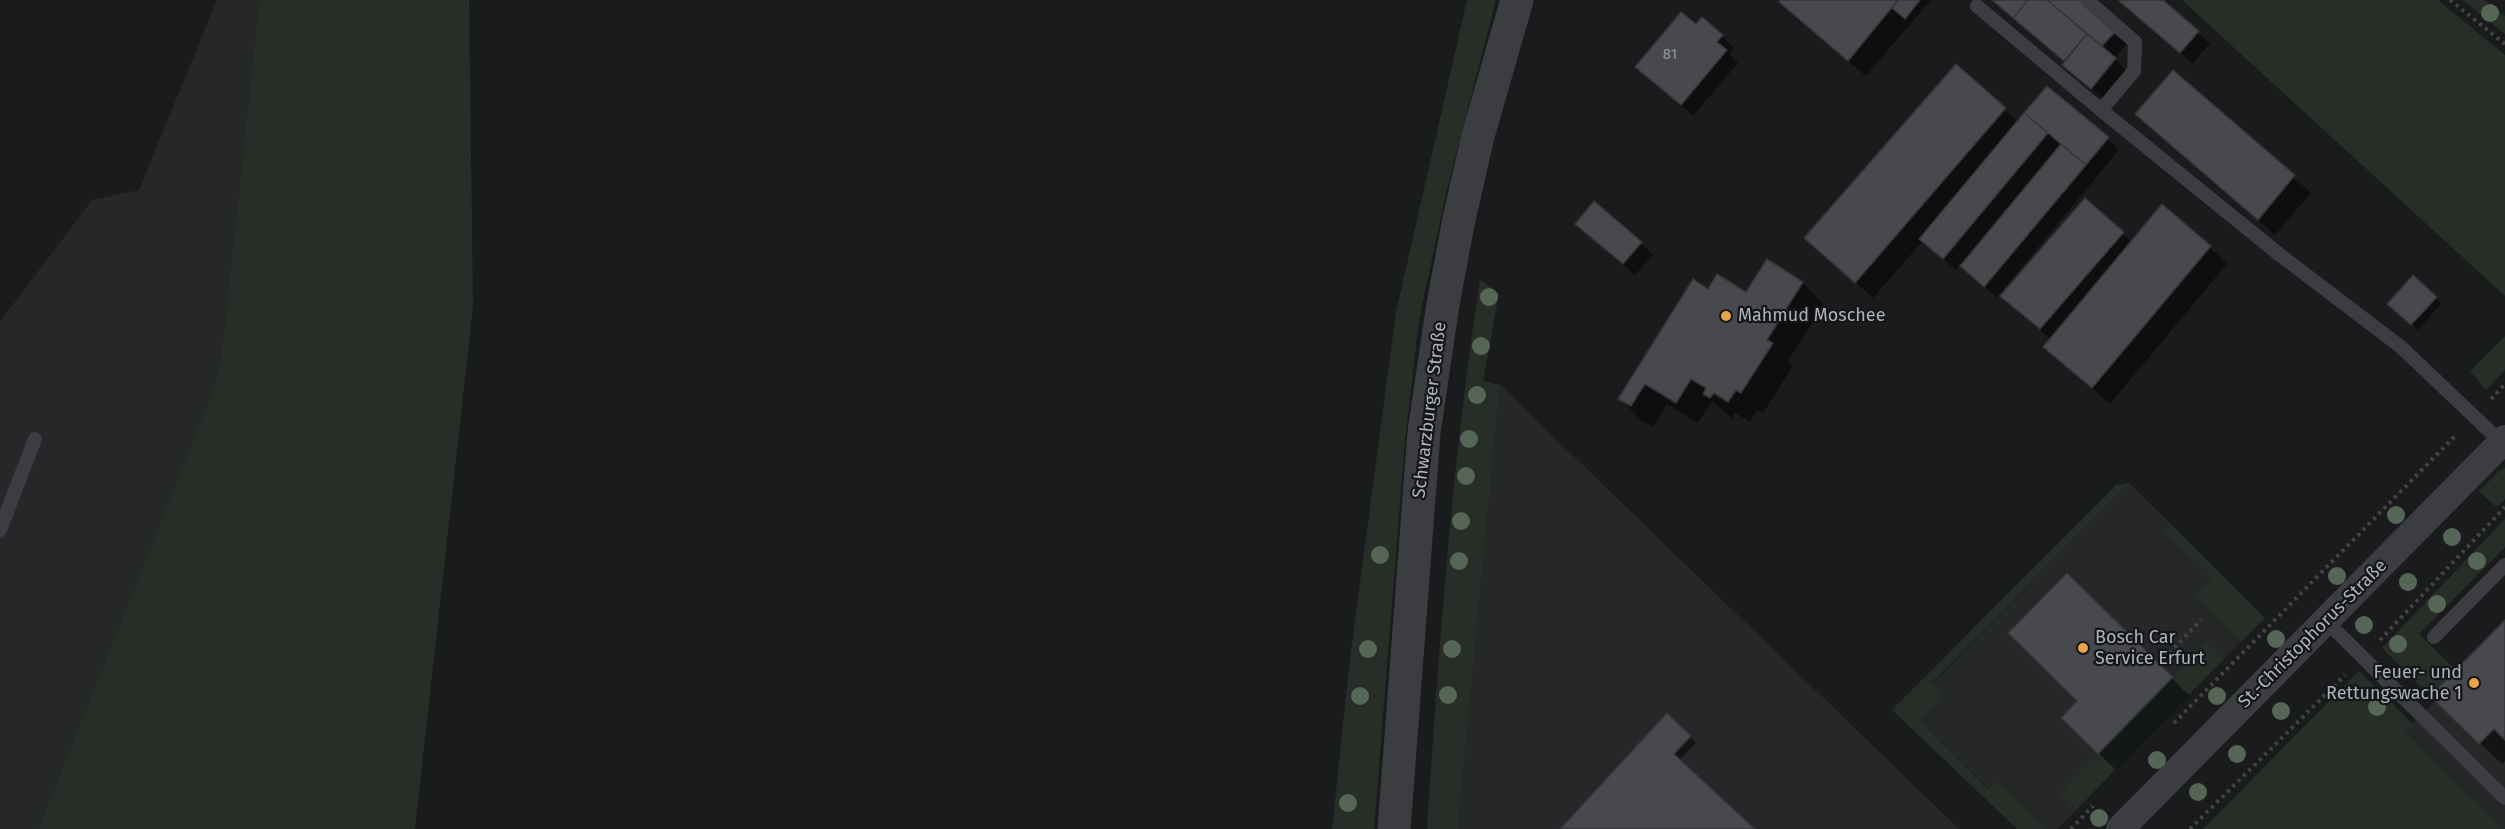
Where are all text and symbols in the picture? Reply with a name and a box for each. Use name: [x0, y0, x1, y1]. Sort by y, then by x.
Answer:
house number: 81: [1663, 46, 1677, 64]
place label: Mahmud Moschee: [1738, 305, 1885, 327]
marker: Mahmud Moschee: [1719, 309, 1733, 323]
street label: Schwarzburger Straße: [1408, 321, 1452, 499]
street label: St.-Christophorus-Straße: [2234, 555, 2392, 713]
place label: Bosch Car Service Erfurt: [2095, 627, 2205, 670]
marker: Bosch Car Service Erfurt: [2076, 641, 2090, 655]
place label: Feuer- und Rettungswache 1: [2326, 662, 2462, 704]
marker: Feuer- und Rettungswache 1: [2467, 676, 2481, 690]

